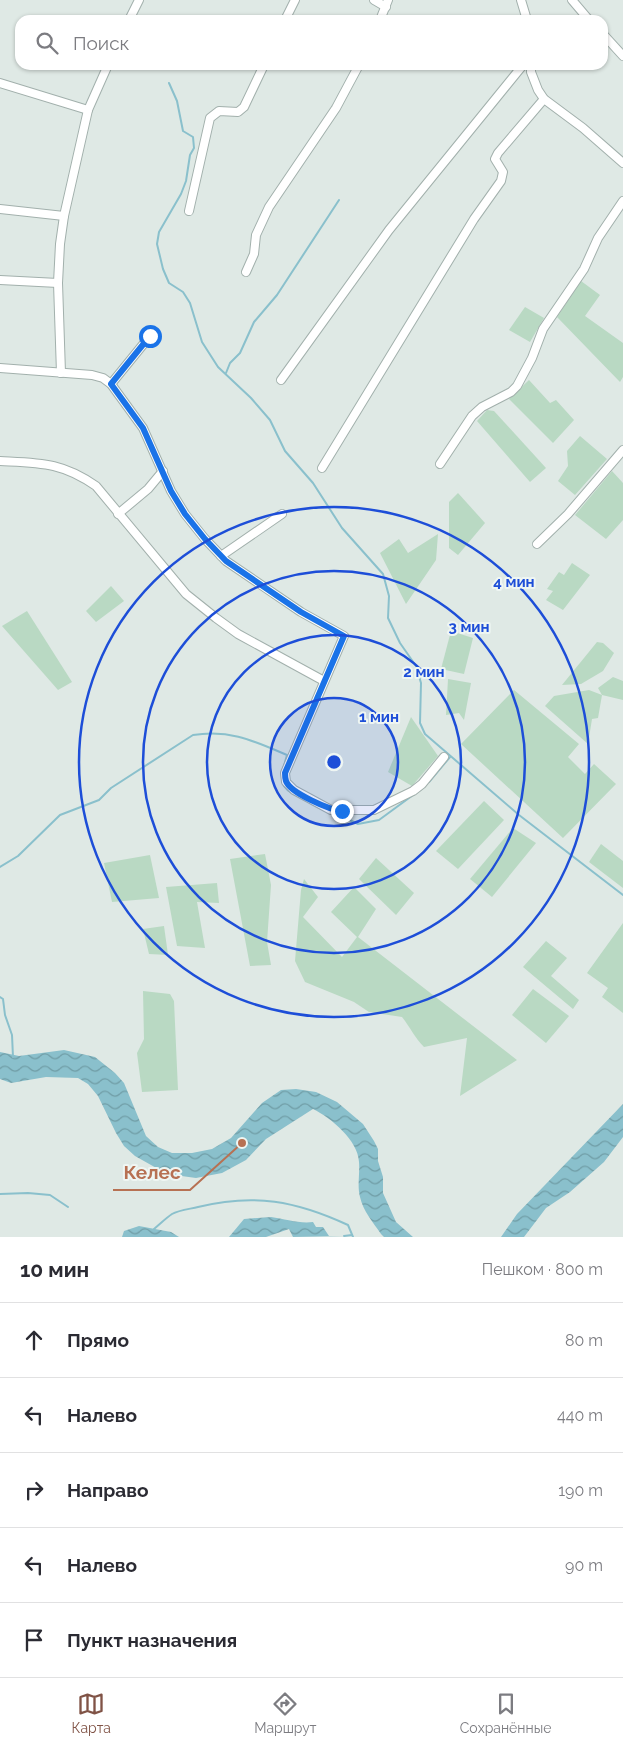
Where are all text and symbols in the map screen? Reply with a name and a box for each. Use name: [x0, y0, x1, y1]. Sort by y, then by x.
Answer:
search box: [15, 15, 608, 70]
icon: search: [33, 29, 61, 57]
text: Поиск: [73, 32, 129, 54]
route start: [139, 325, 162, 348]
text: 4 мин: [493, 573, 535, 591]
text: 3 мин: [448, 618, 490, 636]
text: 2 мин: [403, 663, 445, 681]
text: 1 мин: [359, 708, 399, 726]
centre of rings: [325, 753, 343, 771]
route end: [331, 800, 354, 823]
callout: Келес: [113, 1156, 190, 1190]
text: Келес: [123, 1161, 181, 1183]
text: 10 мин: [20, 1257, 89, 1282]
text: Пешком · 800 m: [482, 1260, 603, 1279]
icon: ahead: [20, 1326, 48, 1354]
text: Прямо: [67, 1329, 129, 1351]
text: 80 m: [565, 1331, 603, 1350]
icon: left: [20, 1401, 48, 1429]
text: Налево: [67, 1404, 137, 1426]
text: 440 m: [557, 1406, 603, 1425]
icon: right: [20, 1476, 48, 1504]
text: Направо: [67, 1479, 148, 1501]
text: 190 m: [558, 1481, 603, 1500]
icon: left: [20, 1551, 48, 1579]
text: Налево: [67, 1554, 137, 1576]
text: 90 m: [565, 1556, 603, 1575]
icon: arrive: [20, 1626, 48, 1654]
text: Пункт назначения: [67, 1629, 237, 1651]
tab: Карта: [72, 1690, 111, 1736]
tab: Маршрут: [254, 1690, 317, 1736]
tab: Сохранённые: [460, 1690, 551, 1736]

